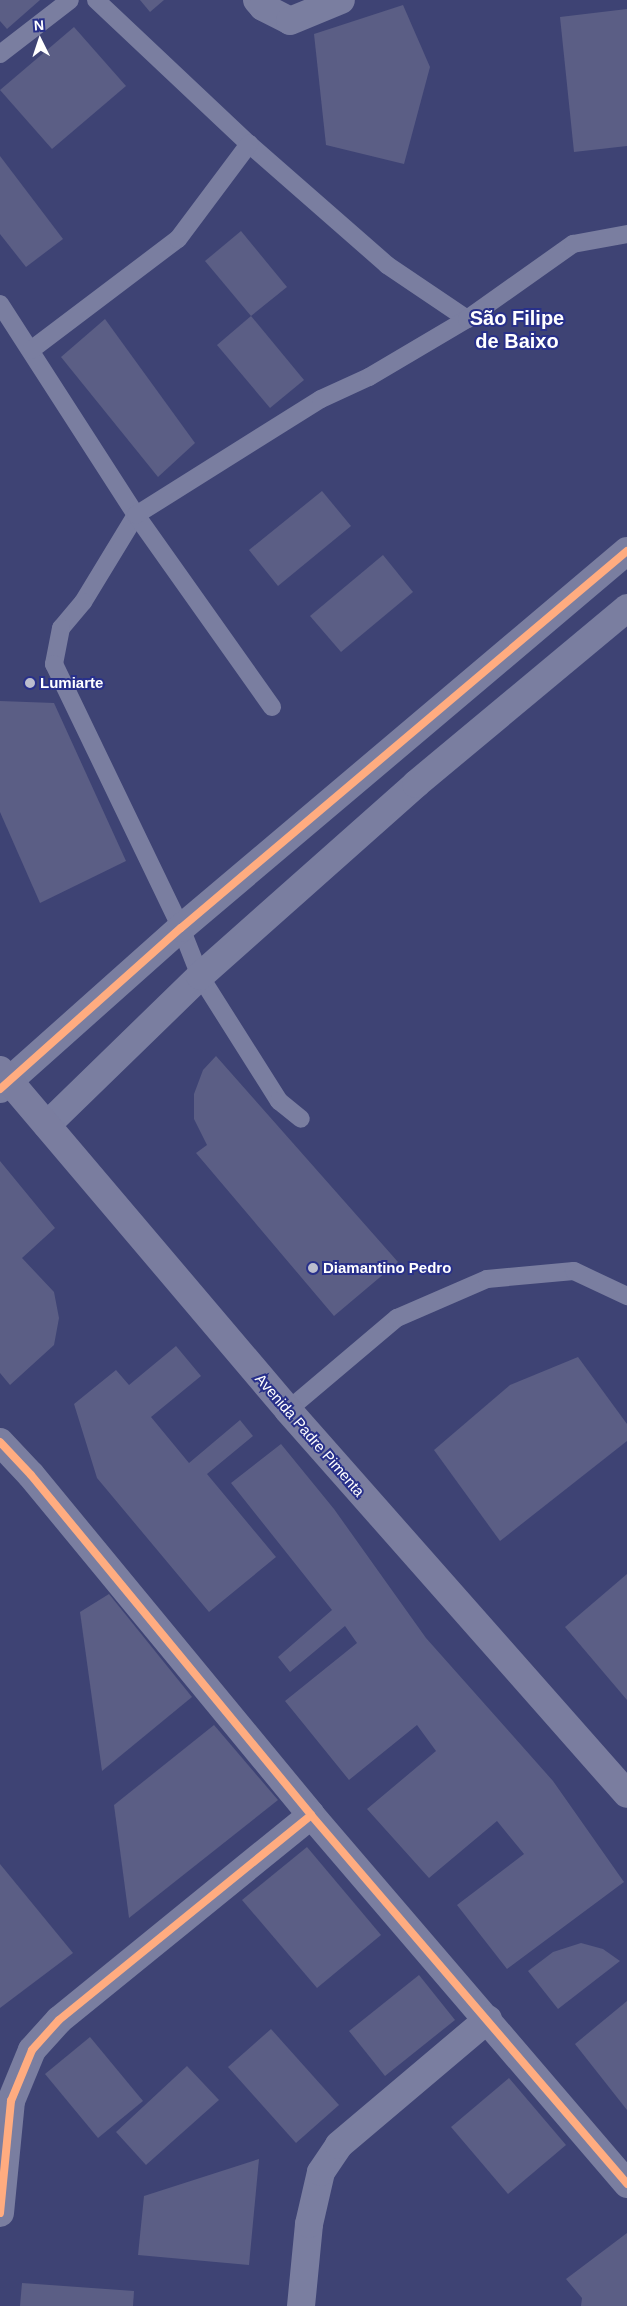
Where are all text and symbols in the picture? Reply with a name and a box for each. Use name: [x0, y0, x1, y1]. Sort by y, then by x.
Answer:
north arrow: [15, 15, 65, 65]
text: N: [33, 17, 45, 33]
district label: São Filipe de Baixo: [470, 307, 564, 354]
place label: Lumiarte: [40, 674, 103, 692]
marker: Lumiarte: [24, 677, 36, 689]
place label: Diamantino Pedro: [323, 1259, 451, 1277]
marker: Diamantino Pedro: [307, 1262, 319, 1274]
street label: Avenida Padre Pimenta: [252, 1370, 368, 1500]

